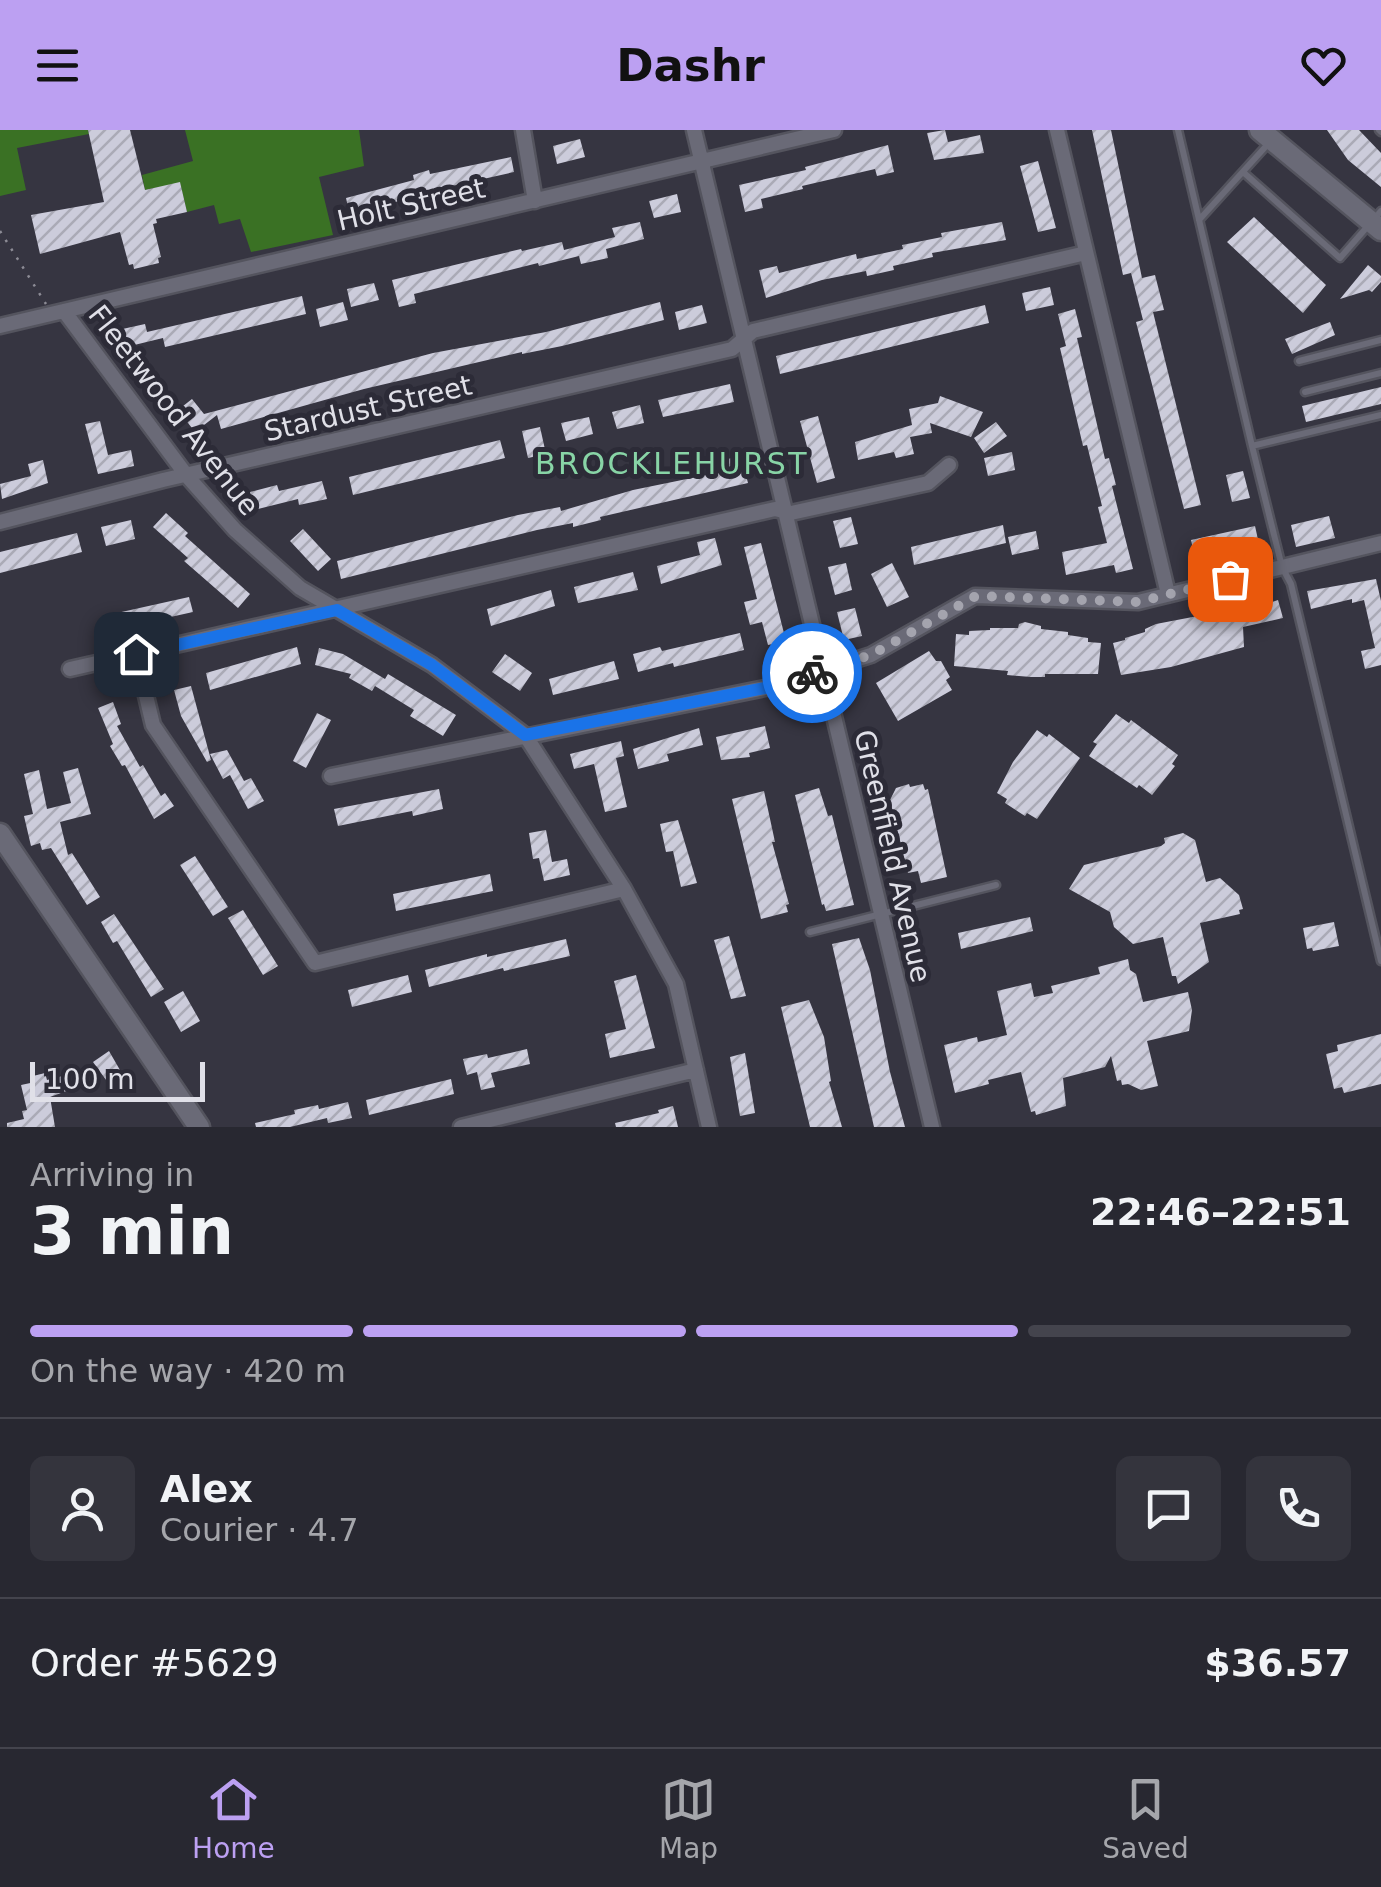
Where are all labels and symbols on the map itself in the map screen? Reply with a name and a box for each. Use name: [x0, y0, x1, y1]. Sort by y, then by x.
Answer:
street label: Holt Street: [334, 171, 488, 238]
street label: Fleetwood Avenue: [81, 299, 266, 522]
street label: Stardust Street: [261, 369, 475, 448]
district label: BROCKLEHURST: [535, 446, 809, 481]
pin: [1188, 537, 1273, 622]
pin: [94, 612, 179, 697]
courier: [762, 623, 862, 723]
street label: Greenfield Avenue: [847, 727, 938, 986]
scale bar: [30, 1057, 205, 1101]

